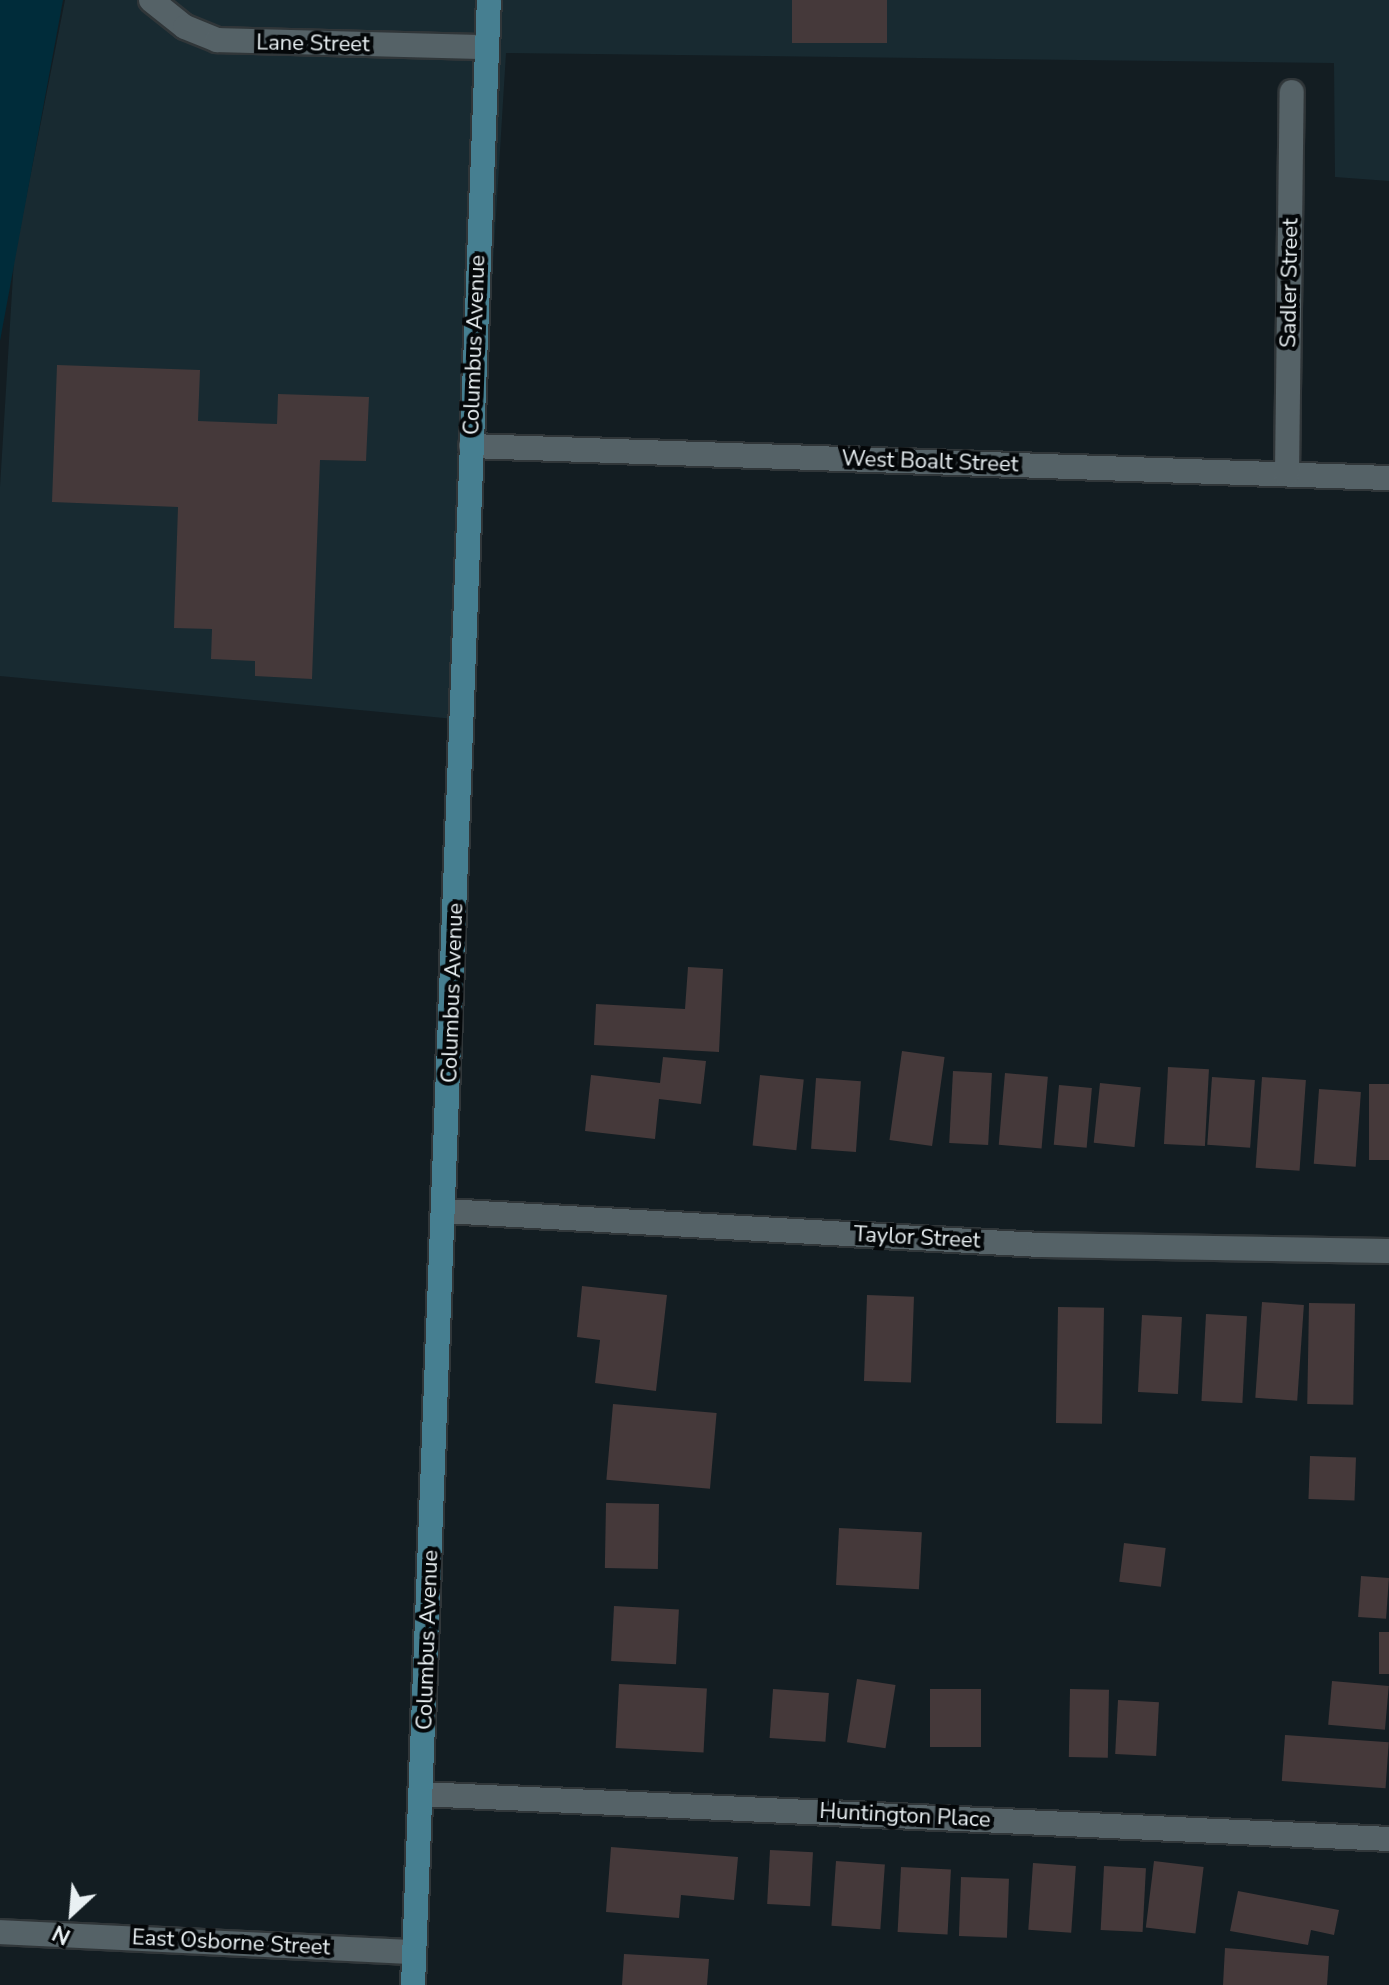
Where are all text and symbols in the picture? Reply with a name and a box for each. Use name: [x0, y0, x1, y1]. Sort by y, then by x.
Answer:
street label: Lane Street: [256, 30, 370, 58]
street label: Sadler Street: [1276, 218, 1304, 348]
street label: Columbus Avenue: [459, 254, 491, 436]
street label: West Boalt Street: [841, 446, 1019, 478]
street label: Columbus Avenue: [437, 902, 469, 1084]
street label: Taylor Street: [853, 1222, 981, 1254]
street label: Columbus Avenue: [412, 1549, 444, 1731]
street label: Huntington Place: [819, 1798, 991, 1834]
north arrow: [32, 1873, 112, 1953]
text: N: [48, 1917, 75, 1952]
street label: East Osborne Street: [131, 1925, 331, 1961]

